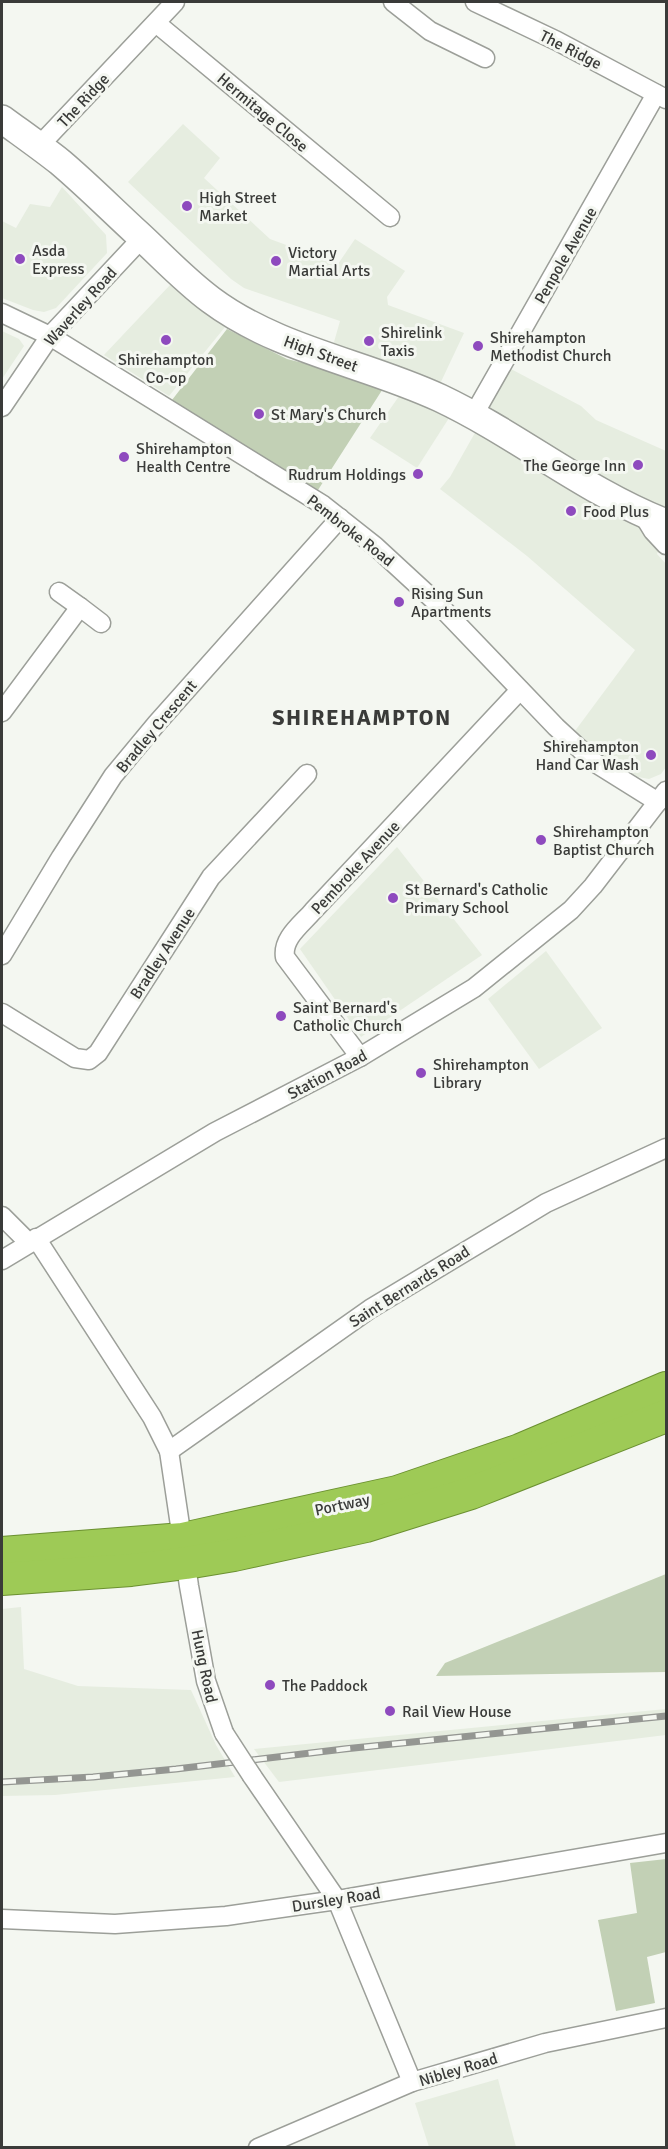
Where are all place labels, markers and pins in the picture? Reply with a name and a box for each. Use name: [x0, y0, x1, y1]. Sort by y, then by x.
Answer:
place label: High Street Market: [199, 188, 277, 226]
marker: High Street Market: [180, 199, 194, 213]
place label: Asda Express: [32, 241, 85, 279]
place label: Victory Martial Arts: [288, 243, 370, 281]
marker: Asda Express: [13, 252, 27, 266]
marker: Victory Martial Arts: [269, 254, 283, 268]
place label: Shirelink Taxis: [381, 323, 442, 361]
place label: Shirehampton Methodist Church: [490, 328, 611, 366]
marker: Shirehampton Co-op: [159, 333, 173, 347]
marker: Shirelink Taxis: [362, 334, 376, 348]
marker: Shirehampton Methodist Church: [471, 339, 485, 353]
place label: Shirehampton Co-op: [118, 350, 214, 388]
place label: St Mary's Church: [271, 405, 387, 425]
marker: St Mary's Church: [252, 407, 266, 421]
place label: Shirehampton Health Centre: [136, 439, 232, 477]
marker: Shirehampton Health Centre: [117, 450, 131, 464]
place label: The George Inn: [523, 456, 626, 476]
marker: The George Inn: [631, 458, 645, 472]
place label: Rudrum Holdings: [288, 465, 406, 485]
marker: Rudrum Holdings: [411, 467, 425, 481]
place label: Food Plus: [583, 502, 649, 522]
marker: Food Plus: [564, 504, 578, 518]
place label: Rising Sun Apartments: [411, 584, 491, 622]
marker: Rising Sun Apartments: [392, 595, 406, 609]
place label: Shirehampton Hand Car Wash: [535, 737, 639, 775]
marker: Shirehampton Hand Car Wash: [644, 748, 658, 762]
place label: Shirehampton Baptist Church: [553, 822, 654, 860]
marker: Shirehampton Baptist Church: [534, 833, 548, 847]
place label: St Bernard's Catholic Primary School: [405, 880, 548, 918]
marker: St Bernard's Catholic Primary School: [386, 891, 400, 905]
place label: Saint Bernard's Catholic Church: [293, 998, 402, 1036]
marker: Saint Bernard's Catholic Church: [274, 1009, 288, 1023]
place label: Shirehampton Library: [433, 1055, 529, 1093]
marker: Shirehampton Library: [414, 1066, 428, 1080]
place label: The Paddock: [282, 1676, 368, 1696]
marker: The Paddock: [263, 1678, 277, 1692]
place label: Rail View House: [402, 1702, 511, 1722]
marker: Rail View House: [383, 1704, 397, 1718]

